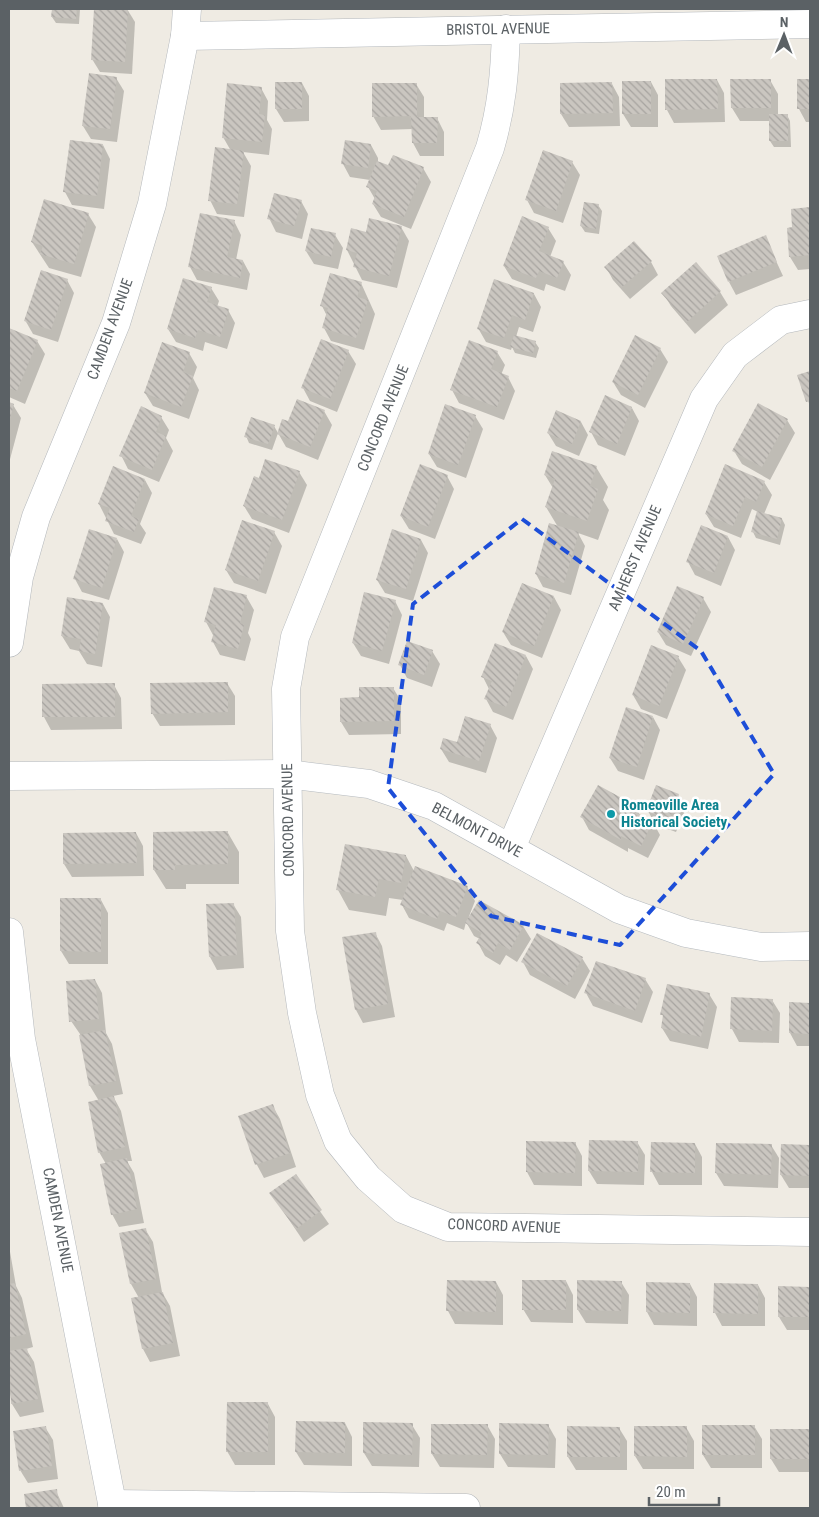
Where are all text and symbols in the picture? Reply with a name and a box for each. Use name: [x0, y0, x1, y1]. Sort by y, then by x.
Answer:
north arrow: [759, 10, 809, 60]
text: N: [780, 14, 789, 30]
street label: BRISTOL AVENUE: [446, 19, 550, 39]
street label: CAMDEN AVENUE: [83, 276, 137, 382]
street label: CONCORD AVENUE: [353, 362, 413, 474]
street label: AMHERST AVENUE: [605, 503, 665, 613]
street label: CONCORD AVENUE: [278, 763, 298, 877]
place label: Romeoville Area Historical Society: [621, 796, 728, 831]
street label: BELMONT DRIVE: [429, 799, 525, 861]
marker: Romeoville Area Historical Society: [605, 808, 617, 820]
street label: CAMDEN AVENUE: [39, 1166, 77, 1274]
street label: CONCORD AVENUE: [447, 1215, 561, 1237]
scale bar: [649, 1474, 719, 1506]
text: 20 m: [656, 1483, 686, 1501]

